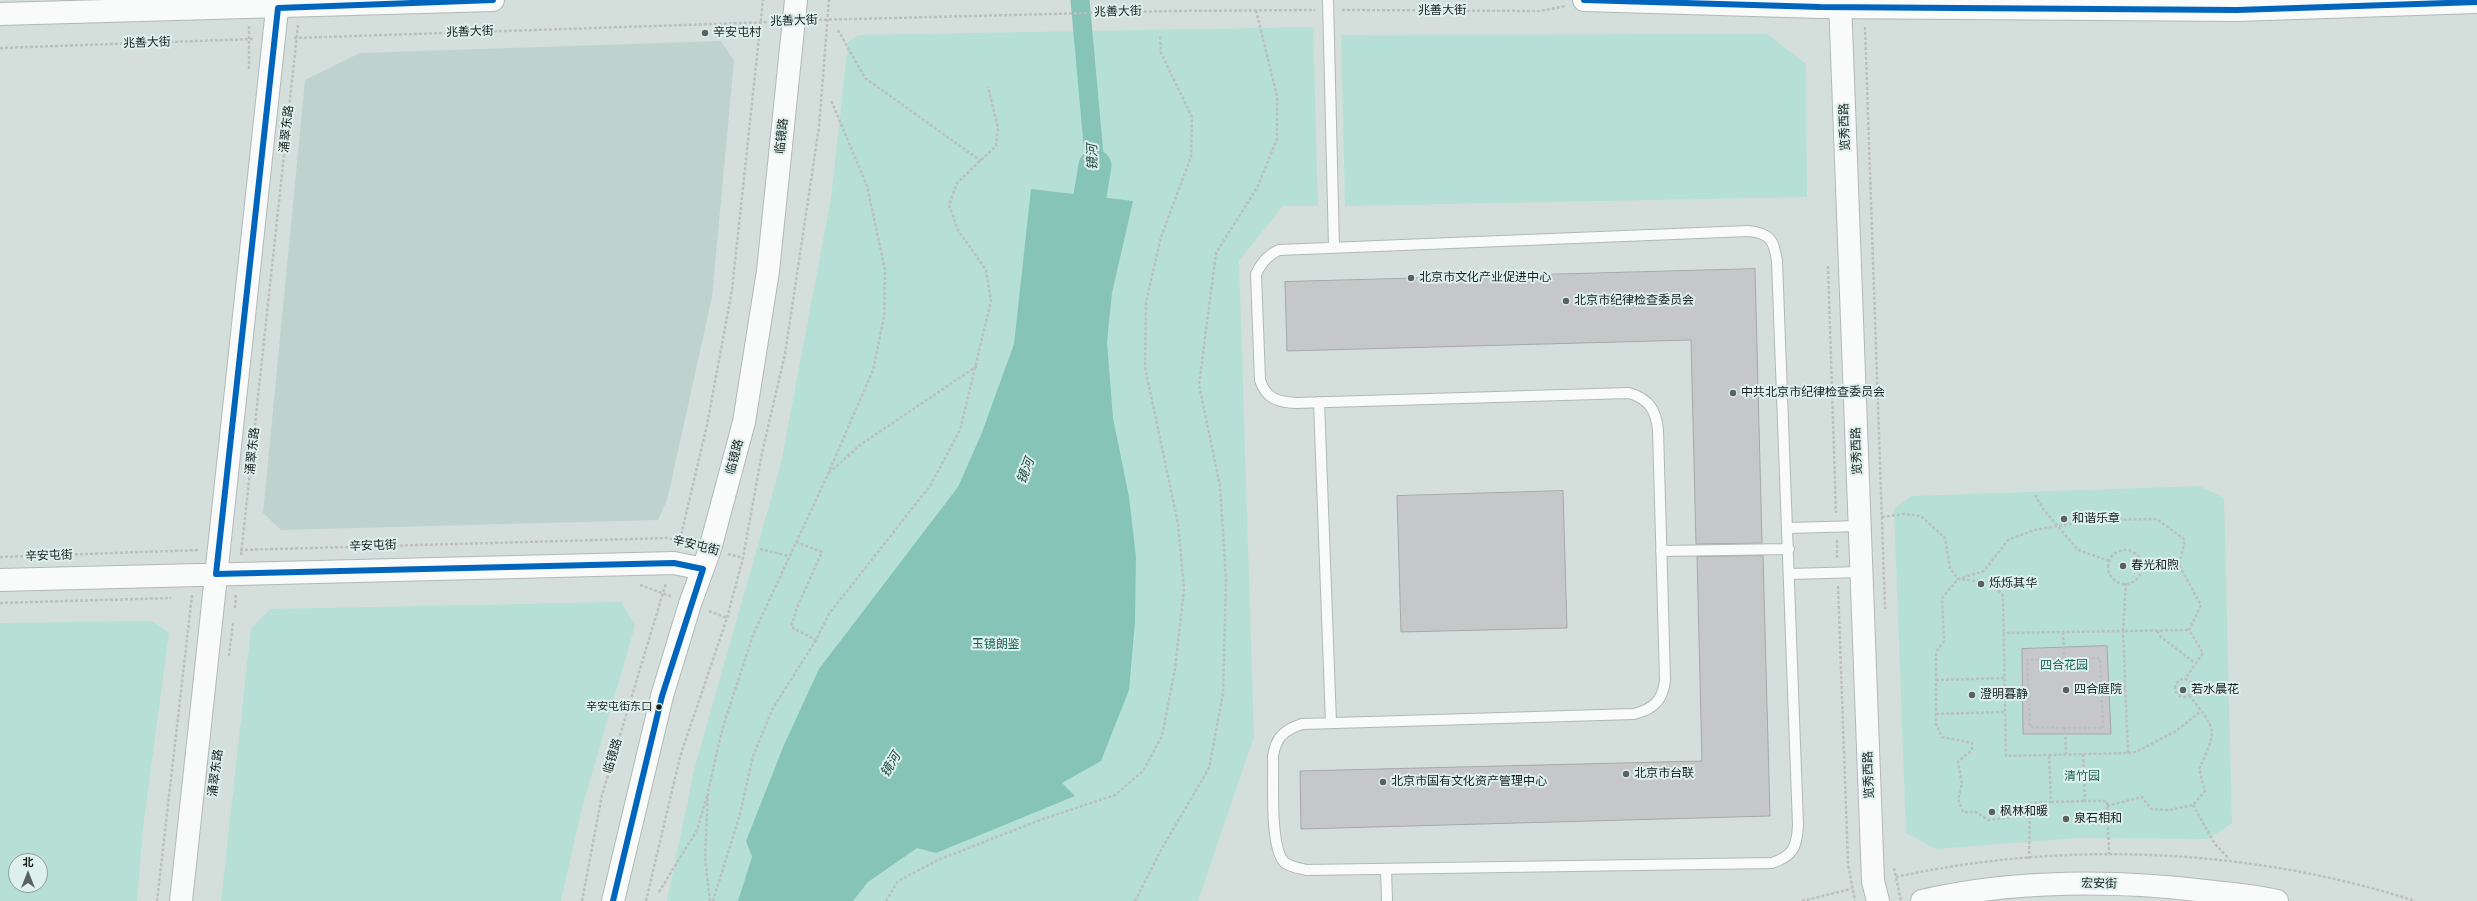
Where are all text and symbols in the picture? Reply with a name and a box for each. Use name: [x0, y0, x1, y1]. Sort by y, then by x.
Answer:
street label: 兆善大街: [1094, 4, 1142, 20]
street label: 兆善大街: [1418, 4, 1466, 18]
street label: 兆善大街: [770, 13, 818, 29]
street label: 兆善大街: [446, 24, 494, 40]
place label: 辛安屯村: [713, 26, 761, 40]
marker: 辛安屯村: [700, 28, 710, 38]
street label: 兆善大街: [123, 35, 171, 51]
street label: 览秀西路: [1837, 103, 1853, 151]
street label: 涌翠东路: [277, 104, 297, 154]
street label: 临镜路: [773, 117, 791, 155]
water label: 镜河: [1085, 144, 1101, 170]
place label: 北京市文化产业促进中心: [1419, 271, 1551, 285]
marker: 北京市文化产业促进中心: [1406, 273, 1416, 283]
place label: 北京市纪律检查委员会: [1574, 294, 1694, 308]
marker: 北京市纪律检查委员会: [1561, 296, 1571, 306]
place label: 中共北京市纪律检查委员会: [1741, 386, 1885, 400]
marker: 中共北京市纪律检查委员会: [1728, 388, 1738, 398]
street label: 涌翠东路: [243, 426, 263, 476]
street label: 览秀西路: [1849, 427, 1865, 475]
street label: 临镜路: [723, 438, 747, 476]
water label: 镜河: [1014, 456, 1038, 486]
place label: 和谐乐章: [2072, 512, 2120, 526]
marker: 和谐乐章: [2059, 514, 2069, 524]
street label: 辛安屯街: [671, 533, 721, 559]
street label: 辛安屯街: [349, 538, 397, 554]
street label: 辛安屯街: [25, 548, 73, 564]
place label: 春光和煦: [2131, 559, 2179, 573]
marker: 春光和煦: [2118, 561, 2128, 571]
place label: 烁烁其华: [1989, 577, 2037, 591]
marker: 烁烁其华: [1976, 579, 1986, 589]
park label: 玉镜朗鉴: [972, 638, 1020, 652]
park label: 四合花园: [2040, 659, 2088, 673]
place label: 四合庭院: [2074, 683, 2122, 697]
place label: 若水晨花: [2191, 683, 2239, 697]
marker: 四合庭院: [2061, 685, 2071, 695]
marker: 若水晨花: [2178, 685, 2188, 695]
place label: 澄明暮静: [1980, 688, 2028, 702]
marker: 澄明暮静: [1967, 690, 1977, 700]
place label: 辛安屯街东口: [586, 700, 652, 714]
marker: 辛安屯街东口: [654, 702, 664, 712]
street label: 临镜路: [601, 737, 625, 775]
street label: 涌翠东路: [206, 748, 226, 798]
water label: 镜河: [878, 750, 904, 780]
street label: 览秀西路: [1861, 751, 1877, 799]
place label: 北京市台联: [1634, 767, 1694, 781]
marker: 北京市台联: [1621, 769, 1631, 779]
park label: 清竹园: [2064, 770, 2100, 784]
place label: 北京市国有文化资产管理中心: [1391, 775, 1547, 789]
marker: 北京市国有文化资产管理中心: [1378, 777, 1388, 787]
place label: 枫林和暖: [2000, 805, 2048, 819]
marker: 枫林和暖: [1987, 807, 1997, 817]
place label: 泉石相和: [2074, 812, 2122, 826]
marker: 泉石相和: [2061, 814, 2071, 824]
north arrow: [8, 853, 48, 893]
text: 北: [23, 856, 34, 868]
street label: 宏安街: [2081, 876, 2117, 892]

